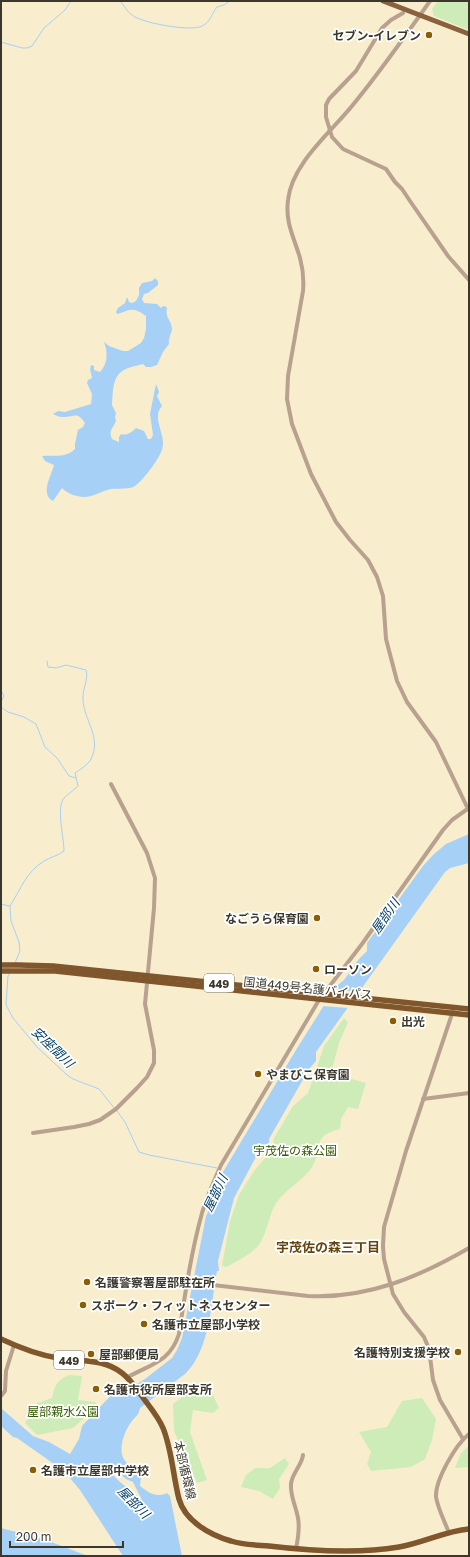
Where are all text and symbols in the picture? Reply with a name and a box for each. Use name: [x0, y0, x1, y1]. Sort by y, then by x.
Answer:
place label: セブン-イレブン: [332, 28, 421, 43]
marker: セブン-イレブン: [424, 30, 434, 40]
water label: 屋部川: [367, 894, 404, 937]
place label: なごうら保育園: [225, 911, 309, 926]
marker: なごうら保育園: [312, 913, 322, 923]
place label: ローソン: [324, 962, 372, 977]
marker: ローソン: [311, 964, 321, 974]
road number: 449: [204, 974, 234, 992]
street label: 国道449号名護バイパス: [243, 974, 373, 1002]
place label: 出光: [401, 1014, 425, 1029]
marker: 出光: [388, 1016, 398, 1026]
water label: 安座間川: [29, 1023, 79, 1072]
place label: やまびこ保育園: [266, 1067, 350, 1082]
marker: やまびこ保育園: [253, 1069, 263, 1079]
park label: 宇茂佐の森公園: [253, 1143, 337, 1158]
water label: 屋部川: [199, 1170, 232, 1214]
district label: 宇茂佐の森三丁目: [276, 1239, 380, 1255]
place label: 名護警察署屋部駐在所: [95, 1275, 215, 1290]
marker: 名護警察署屋部駐在所: [82, 1277, 92, 1287]
place label: スポーク・フィットネスセンター: [91, 1298, 271, 1313]
marker: スポーク・フィットネスセンター: [78, 1300, 88, 1310]
place label: 名護市立屋部小学校: [152, 1317, 260, 1332]
marker: 名護市立屋部小学校: [139, 1319, 149, 1329]
place label: 名護特別支援学校: [354, 1345, 450, 1360]
place label: 屋部郵便局: [99, 1347, 159, 1362]
marker: 名護特別支援学校: [453, 1347, 463, 1357]
marker: 屋部郵便局: [86, 1349, 96, 1359]
road number: 449: [54, 1351, 84, 1369]
place label: 名護市役所屋部支所: [104, 1382, 212, 1397]
marker: 名護市役所屋部支所: [91, 1384, 101, 1394]
park label: 屋部親水公園: [27, 1404, 99, 1419]
street label: 本部循環線: [171, 1439, 199, 1501]
place label: 名護市立屋部中学校: [41, 1463, 149, 1478]
marker: 名護市立屋部中学校: [28, 1465, 38, 1475]
water label: 屋部川: [115, 1483, 155, 1523]
scale bar: [10, 1523, 123, 1549]
text: 200 m: [16, 1529, 51, 1544]

